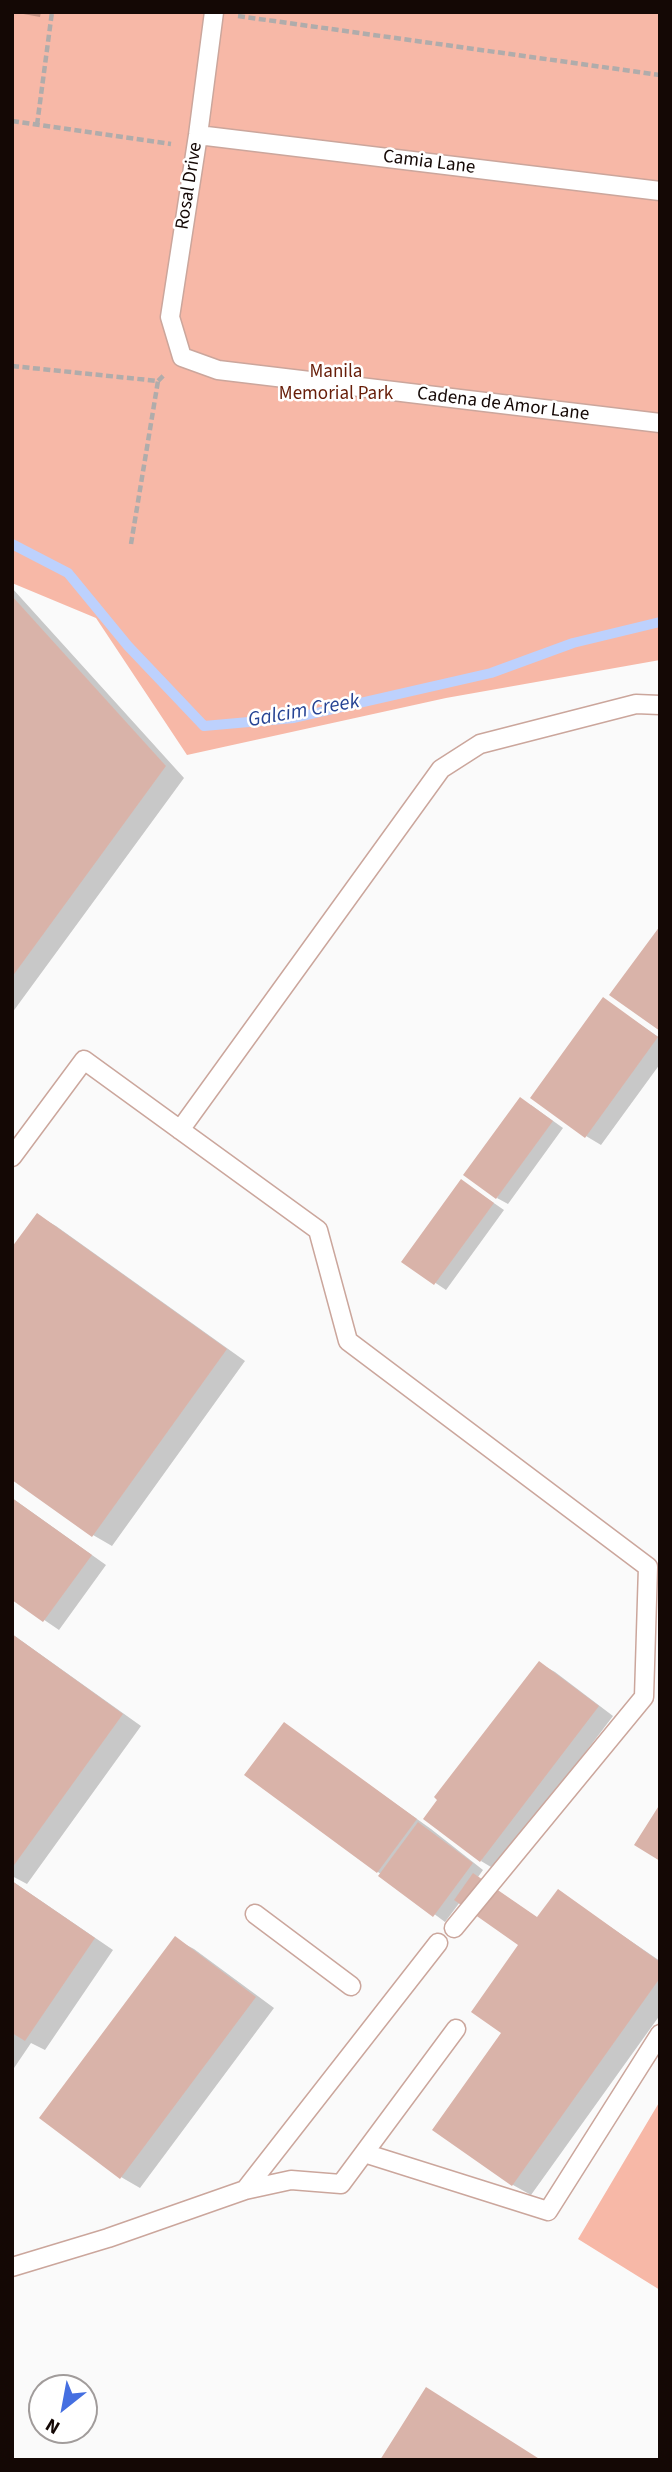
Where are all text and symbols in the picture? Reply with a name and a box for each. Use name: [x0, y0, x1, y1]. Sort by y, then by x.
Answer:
street label: Rosal Drive: [172, 141, 208, 231]
street label: Camia Lane: [382, 146, 476, 180]
park label: Manila Memorial Park: [279, 362, 393, 406]
street label: Cadena de Amor Lane: [416, 383, 590, 427]
water label: Galcim Creek: [246, 690, 362, 734]
north arrow: [28, 2374, 98, 2444]
text: N: [41, 2411, 65, 2441]

